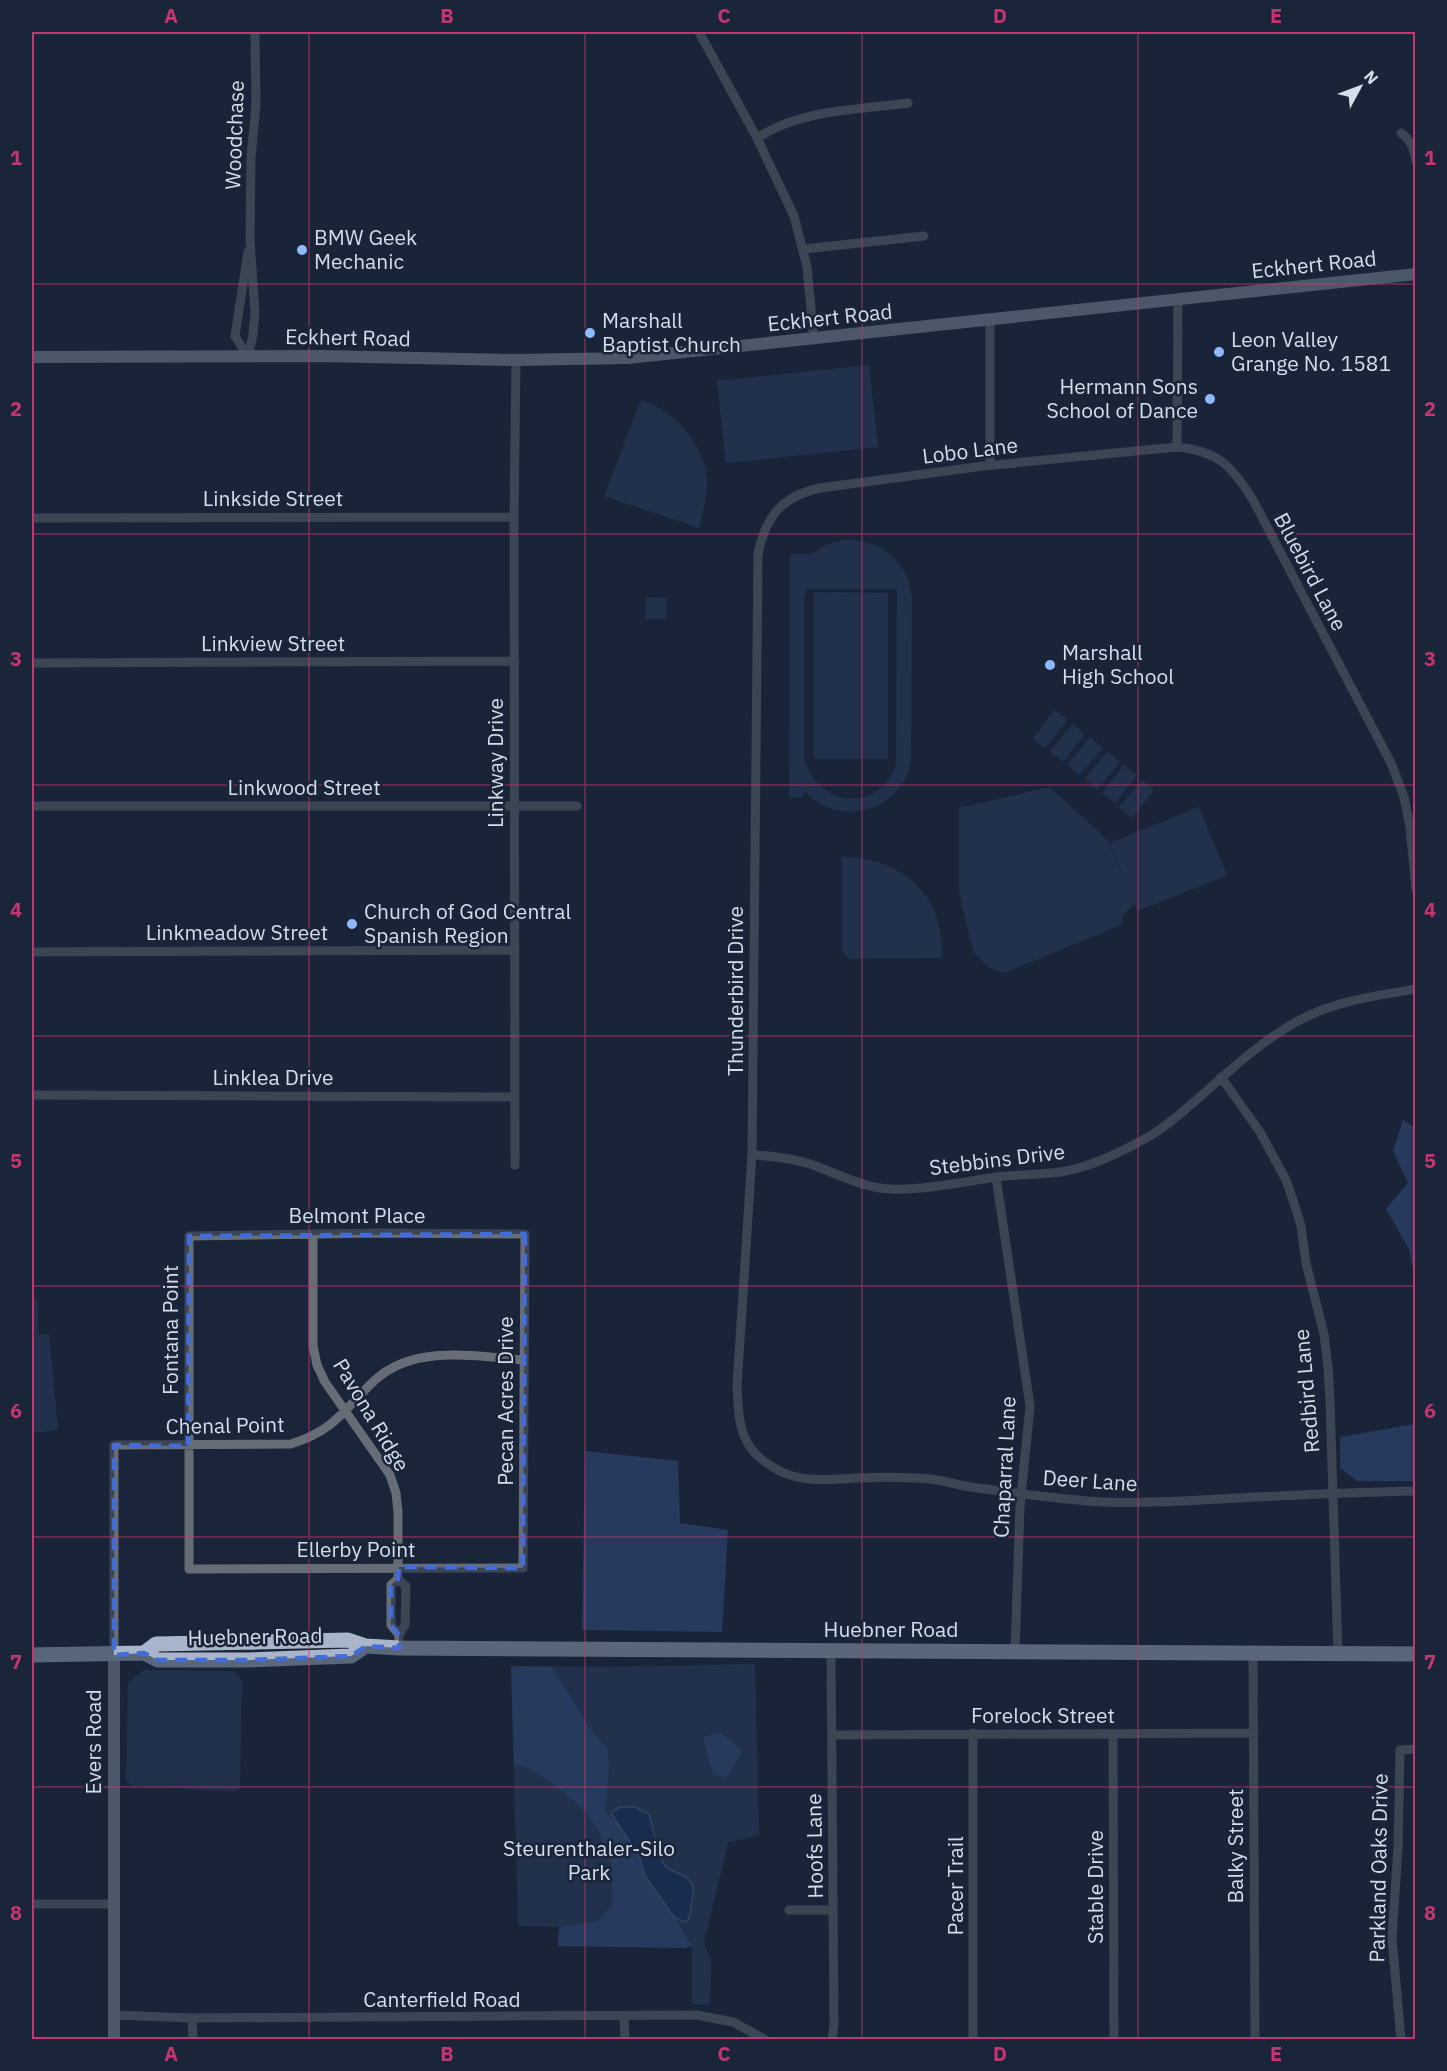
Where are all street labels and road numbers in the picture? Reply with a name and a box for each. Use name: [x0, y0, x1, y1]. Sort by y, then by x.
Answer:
street label: Woodchase: [218, 80, 250, 190]
street label: Eckhert Road: [1250, 244, 1378, 284]
street label: Eckhert Road: [766, 297, 894, 337]
street label: Eckhert Road: [285, 322, 411, 352]
street label: Lobo Lane: [920, 430, 1019, 470]
street label: Linkside Street: [203, 484, 343, 512]
street label: Bluebird Lane: [1268, 507, 1354, 636]
street label: Linkview Street: [201, 629, 345, 657]
street label: Linkway Drive: [481, 698, 509, 828]
street label: Linkwood Street: [227, 773, 381, 801]
street label: Thunderbird Drive: [721, 906, 749, 1076]
street label: Linkmeadow Street: [146, 918, 328, 946]
street label: Linklea Drive: [213, 1063, 333, 1091]
street label: Stebbins Drive: [927, 1137, 1066, 1181]
street label: Belmont Place: [289, 1201, 425, 1229]
street label: Fontana Point: [156, 1265, 184, 1395]
street label: Pecan Acres Drive: [491, 1316, 519, 1486]
street label: Redbird Lane: [1287, 1328, 1325, 1454]
street label: Pavona Ridge: [327, 1353, 417, 1476]
street label: Chaparral Lane: [986, 1395, 1022, 1539]
street label: Chenal Point: [165, 1410, 285, 1440]
street label: Deer Lane: [1042, 1463, 1138, 1497]
street label: Ellerby Point: [297, 1535, 415, 1563]
street label: Huebner Road: [824, 1615, 958, 1643]
street label: Huebner Road: [187, 1621, 323, 1651]
street label: Evers Road: [79, 1689, 107, 1795]
street label: Forelock Street: [971, 1701, 1115, 1729]
street label: Parkland Oaks Drive: [1362, 1773, 1394, 1963]
street label: Balky Street: [1221, 1789, 1249, 1903]
street label: Hoofs Lane: [799, 1793, 829, 1899]
street label: Stable Drive: [1081, 1830, 1109, 1944]
street label: Pacer Trail: [941, 1836, 969, 1936]
street label: Canterfield Road: [363, 1985, 521, 2013]

